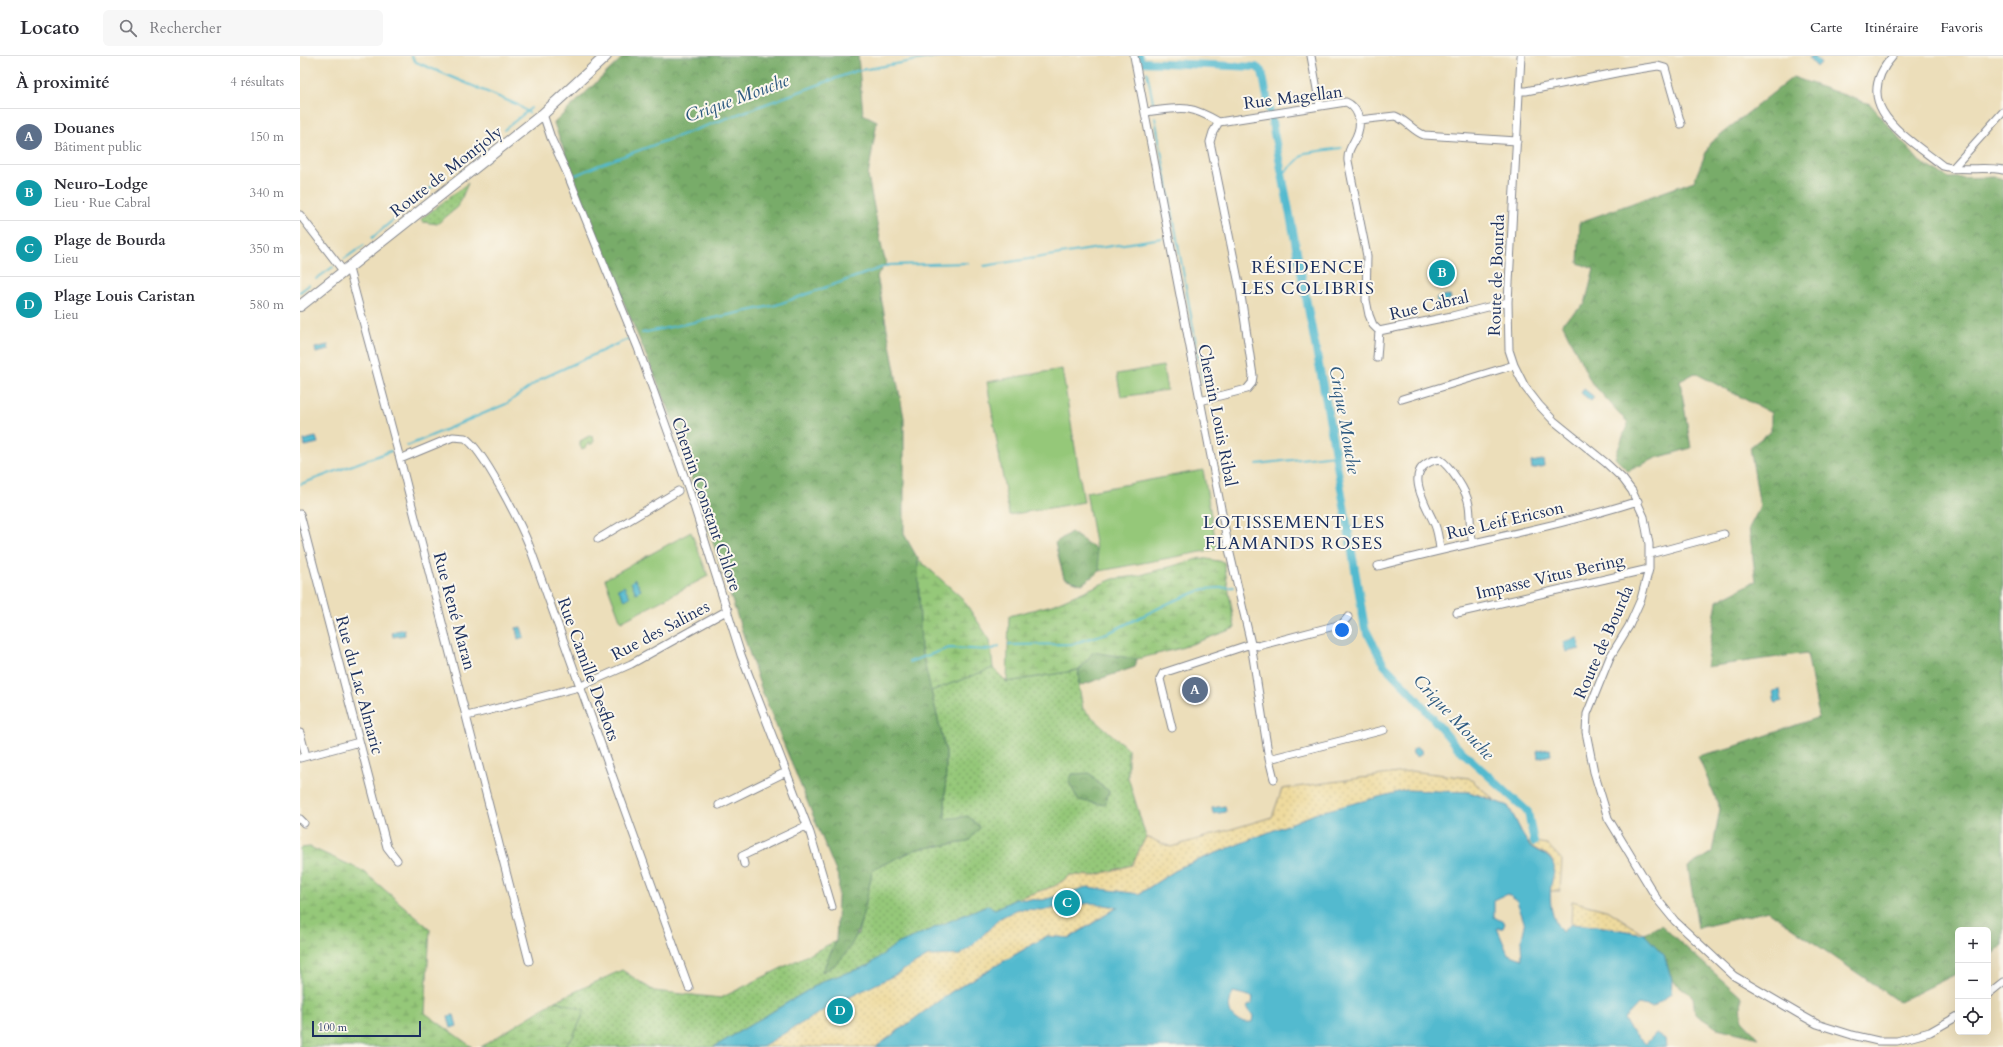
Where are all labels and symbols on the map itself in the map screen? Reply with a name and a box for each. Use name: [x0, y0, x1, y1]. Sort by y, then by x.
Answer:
water label: Crique Mouche: [682, 68, 794, 129]
street label: Rue Magellan: [1242, 80, 1344, 115]
street label: Route de Montjoly: [385, 120, 507, 223]
street label: Route de Bourda: [1483, 213, 1510, 336]
district label: RÉSIDENCE LES COLIBRIS: [1241, 255, 1375, 301]
pin: B: [1429, 258, 1455, 288]
street label: Rue Cabral: [1387, 285, 1472, 326]
street label: Chemin Louis Ribal: [1192, 342, 1243, 489]
water label: Crique Mouche: [1323, 364, 1366, 477]
street label: Chemin Constant Chlore: [666, 414, 747, 594]
street label: Rue Leif Ericson: [1444, 496, 1566, 545]
district label: LOTISSEMENT LES FLAMANDS ROSES: [1203, 510, 1385, 556]
street label: Impasse Vitus Bering: [1474, 548, 1627, 605]
street label: Rue René Maran: [428, 550, 481, 673]
street label: Route de Bourda: [1568, 581, 1639, 703]
street label: Rue Camille Desflots: [552, 594, 625, 744]
street label: Rue des Salines: [607, 595, 714, 666]
street label: Rue du Lac Almaric: [330, 613, 389, 757]
your location: [1332, 620, 1352, 640]
water label: Crique Mouche: [1407, 669, 1501, 767]
pin: A: [1182, 675, 1208, 705]
pin: C: [1054, 888, 1080, 918]
pin: D: [827, 996, 853, 1026]
scale bar: [312, 1019, 421, 1038]

